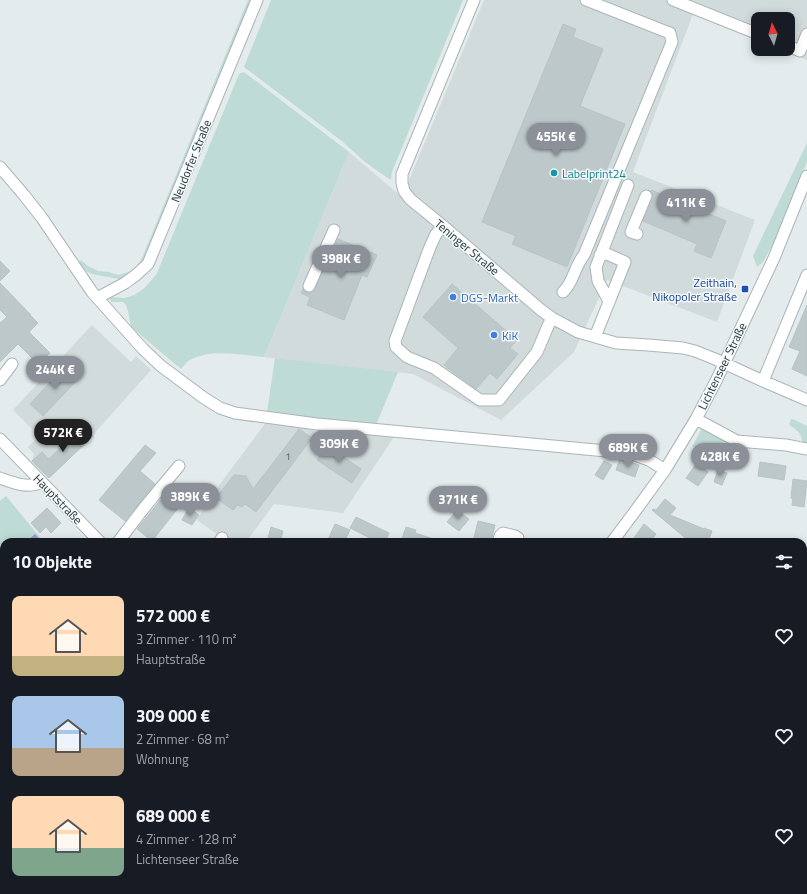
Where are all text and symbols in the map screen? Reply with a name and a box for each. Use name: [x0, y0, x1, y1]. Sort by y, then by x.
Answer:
north arrow: [751, 12, 795, 56]
map controls: [751, 12, 795, 56]
street label: Neudorfer Straße: [166, 117, 216, 205]
pin: 455K €: [523, 123, 589, 157]
text: 455K €: [536, 126, 576, 146]
place label: Labelprint24: [562, 164, 626, 183]
marker: Labelprint24: [549, 168, 559, 178]
pin: 411K €: [653, 189, 719, 223]
text: 411K €: [666, 192, 706, 212]
street label: Teninger Straße: [430, 214, 504, 280]
pin: 398K €: [308, 245, 374, 279]
text: 398K €: [321, 248, 361, 268]
place label: Zeithain, Nikopoler Straße: [652, 273, 737, 306]
marker: Zeithain, Nikopoler Straße: [740, 284, 750, 294]
place label: DGS-Markt: [461, 288, 519, 307]
marker: DGS-Markt: [448, 292, 458, 302]
street label: Lichtenseer Straße: [693, 319, 751, 413]
place label: KiK: [502, 326, 518, 345]
marker: KiK: [489, 330, 499, 340]
pin: 244K €: [22, 356, 88, 390]
text: 244K €: [35, 359, 75, 379]
pin: 572K €: [30, 419, 96, 453]
text: 572K €: [43, 422, 83, 442]
pin: 309K €: [306, 430, 372, 464]
text: 309K €: [319, 433, 359, 453]
pin: 689K €: [595, 434, 661, 468]
text: 689K €: [608, 437, 648, 457]
pin: 428K €: [687, 443, 753, 477]
text: 428K €: [700, 446, 740, 466]
house number: 1: [285, 449, 291, 464]
street label: Hauptstraße: [29, 469, 87, 529]
pin: 389K €: [157, 483, 223, 517]
text: 389K €: [170, 486, 210, 506]
pin: 371K €: [425, 486, 491, 520]
text: 371K €: [438, 489, 478, 509]
text: 10 Objekte: [12, 549, 92, 575]
icon: filters: [773, 551, 795, 573]
text: 572 000 €: [136, 603, 210, 629]
icon: home: [44, 612, 92, 660]
icon: heart: [773, 625, 795, 647]
text: 3 Zimmer · 110 m²: [136, 629, 237, 649]
text: Hauptstraße: [136, 649, 205, 669]
text: 309 000 €: [136, 703, 210, 729]
icon: home: [44, 712, 92, 760]
icon: heart: [773, 725, 795, 747]
text: 2 Zimmer · 68 m²: [136, 729, 229, 749]
text: Wohnung: [136, 749, 189, 769]
text: 689 000 €: [136, 803, 210, 829]
icon: home: [44, 812, 92, 860]
icon: heart: [773, 825, 795, 847]
text: 4 Zimmer · 128 m²: [136, 829, 237, 849]
text: Lichtenseer Straße: [136, 849, 239, 869]

